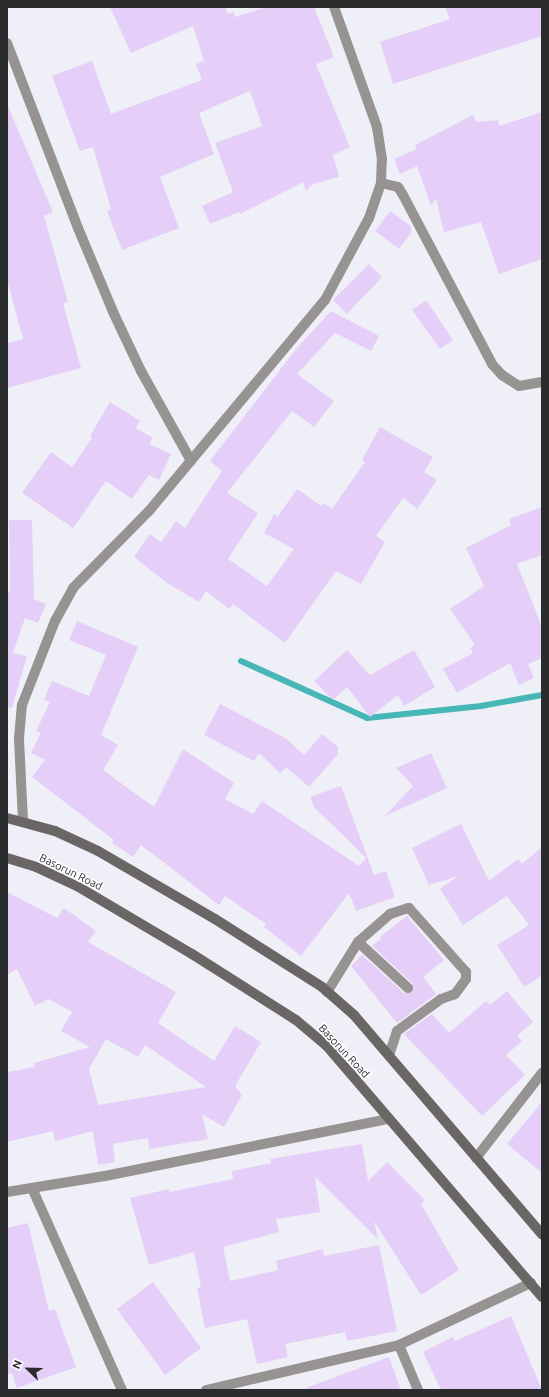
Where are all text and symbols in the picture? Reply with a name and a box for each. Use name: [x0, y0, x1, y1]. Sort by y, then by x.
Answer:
street label: Basorun Road: [37, 851, 105, 893]
street label: Basorun Road: [316, 1021, 372, 1081]
north arrow: [8, 1349, 48, 1389]
text: N: [10, 1358, 24, 1370]

